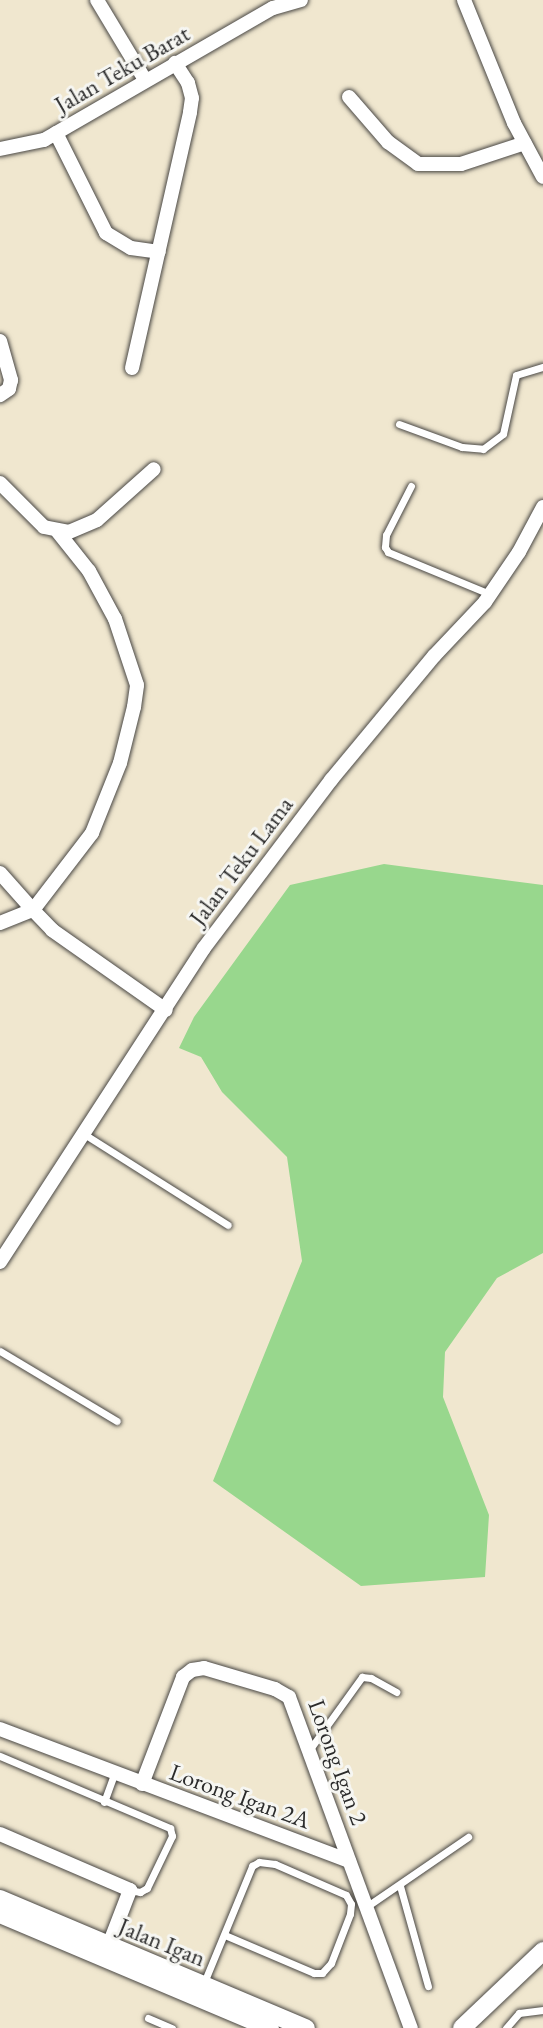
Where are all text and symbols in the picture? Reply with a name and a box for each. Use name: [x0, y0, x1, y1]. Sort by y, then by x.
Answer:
street label: Jalan Teku Barat: [49, 19, 195, 119]
street label: Jalan Teku Lama: [183, 791, 299, 931]
street label: Lorong Igan 2: [302, 1696, 374, 1828]
street label: Lorong Igan 2A: [166, 1757, 314, 1835]
street label: Jalan Igan: [114, 1912, 210, 1972]

